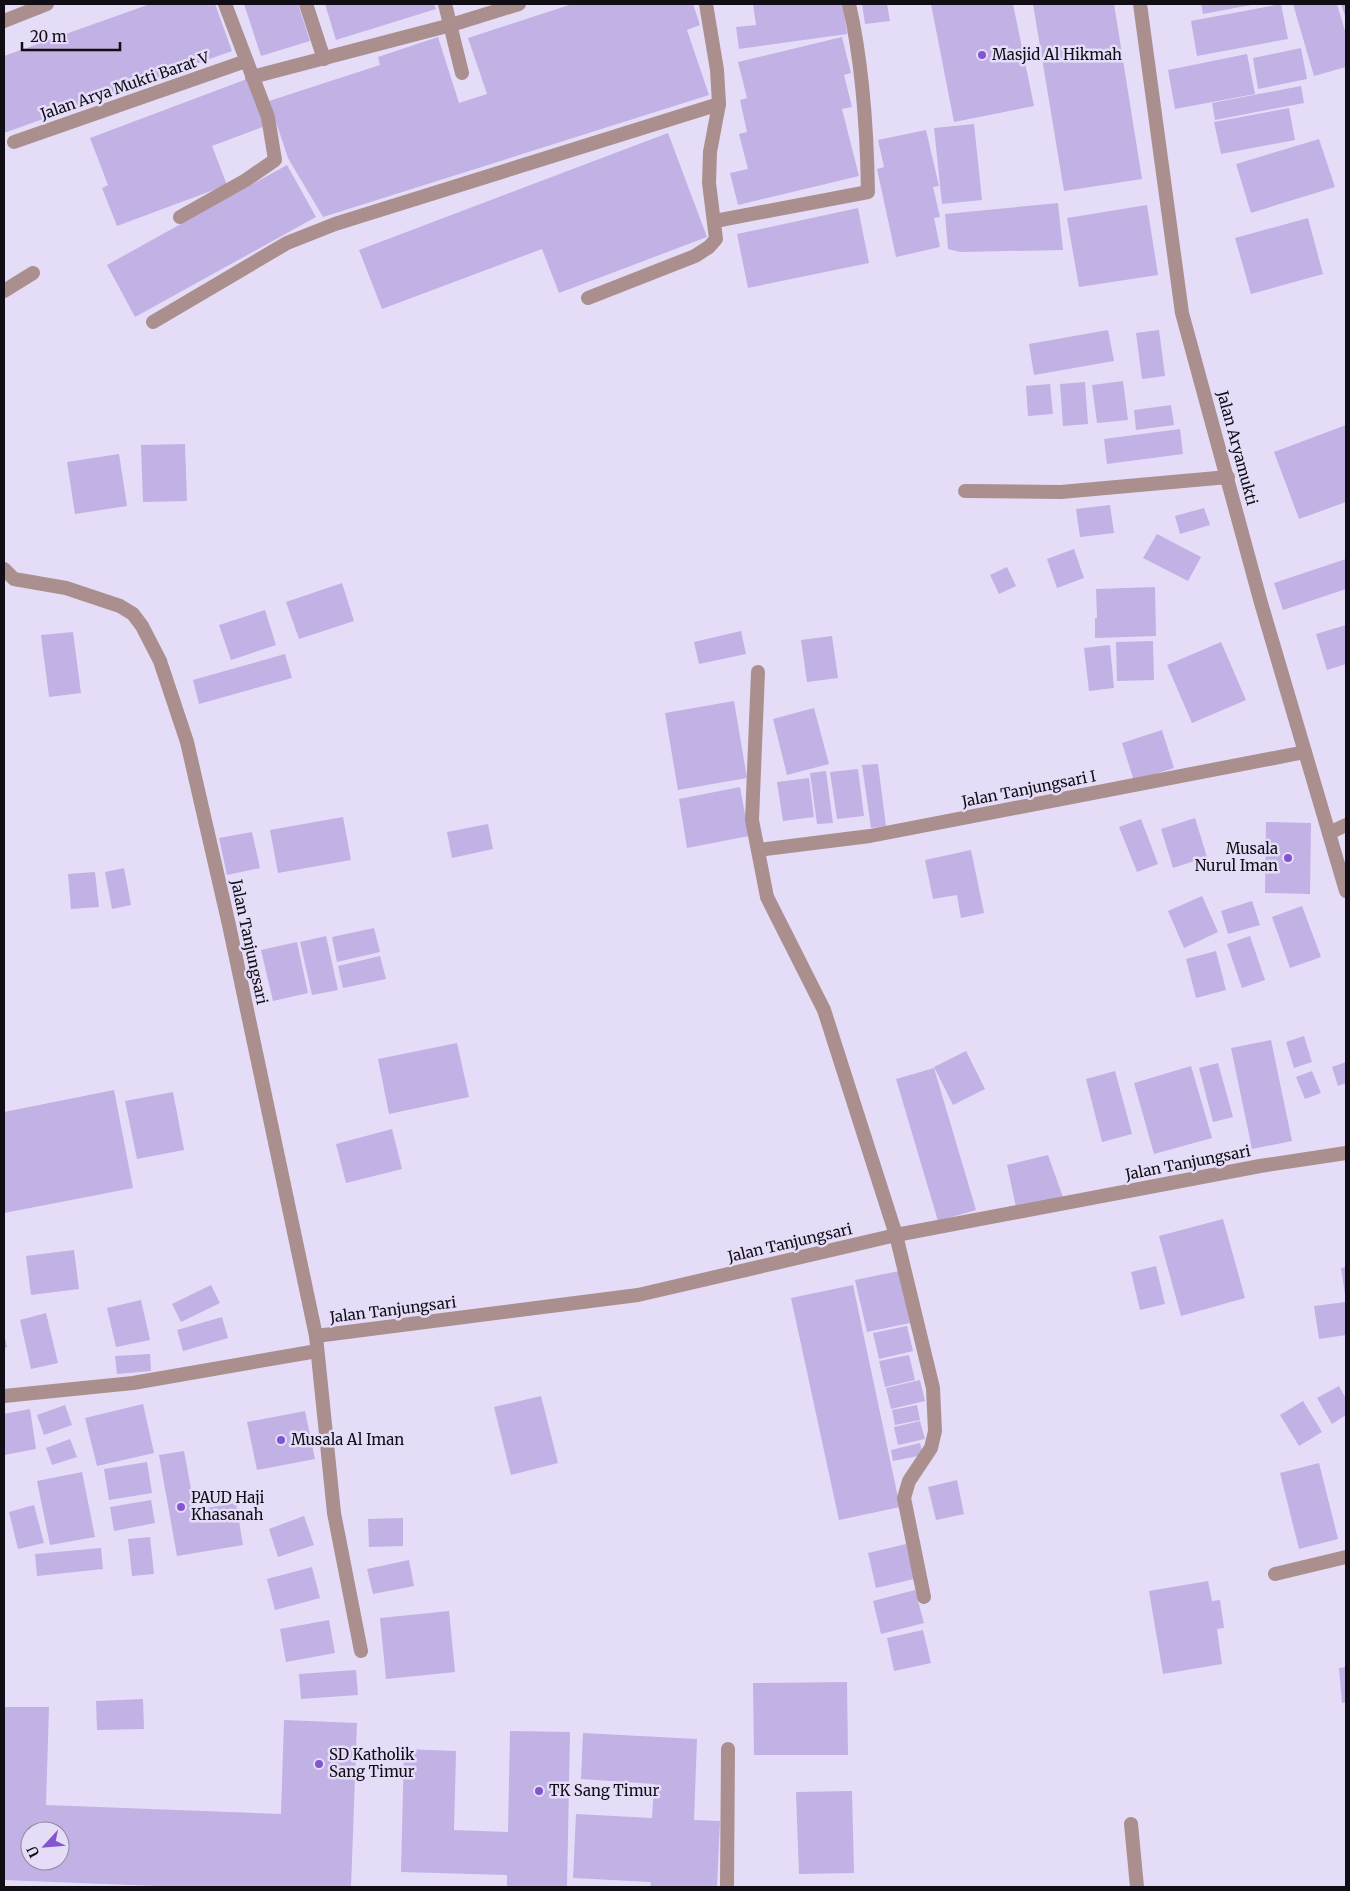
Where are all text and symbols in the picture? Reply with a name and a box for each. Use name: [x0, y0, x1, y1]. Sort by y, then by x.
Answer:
scale bar: [22, 20, 120, 52]
text: 20 m: [30, 27, 67, 46]
place label: Masjid Al Hikmah: [992, 45, 1122, 64]
street label: Jalan Arya Mukti Barat V: [37, 47, 213, 124]
marker: Masjid Al Hikmah: [976, 49, 988, 61]
street label: Jalan Aryamukti: [1213, 388, 1262, 507]
street label: Jalan Tanjungsari I: [959, 766, 1098, 811]
place label: Musala Nurul Iman: [1195, 839, 1278, 875]
marker: Musala Nurul Iman: [1282, 852, 1294, 864]
street label: Jalan Tanjungsari: [227, 877, 272, 1006]
street label: Jalan Tanjungsari: [1123, 1141, 1252, 1184]
street label: Jalan Tanjungsari: [725, 1219, 854, 1266]
street label: Jalan Tanjungsari: [328, 1292, 457, 1327]
place label: Musala Al Iman: [291, 1430, 404, 1449]
marker: Musala Al Iman: [275, 1434, 287, 1446]
place label: PAUD Haji Khasanah: [191, 1488, 264, 1524]
marker: PAUD Haji Khasanah: [175, 1501, 187, 1513]
place label: SD Katholik Sang Timur: [329, 1745, 415, 1781]
marker: SD Katholik Sang Timur: [313, 1758, 325, 1770]
place label: TK Sang Timur: [549, 1781, 660, 1800]
marker: TK Sang Timur: [533, 1785, 545, 1797]
north arrow: [20, 1821, 70, 1871]
text: U: [23, 1843, 44, 1860]

